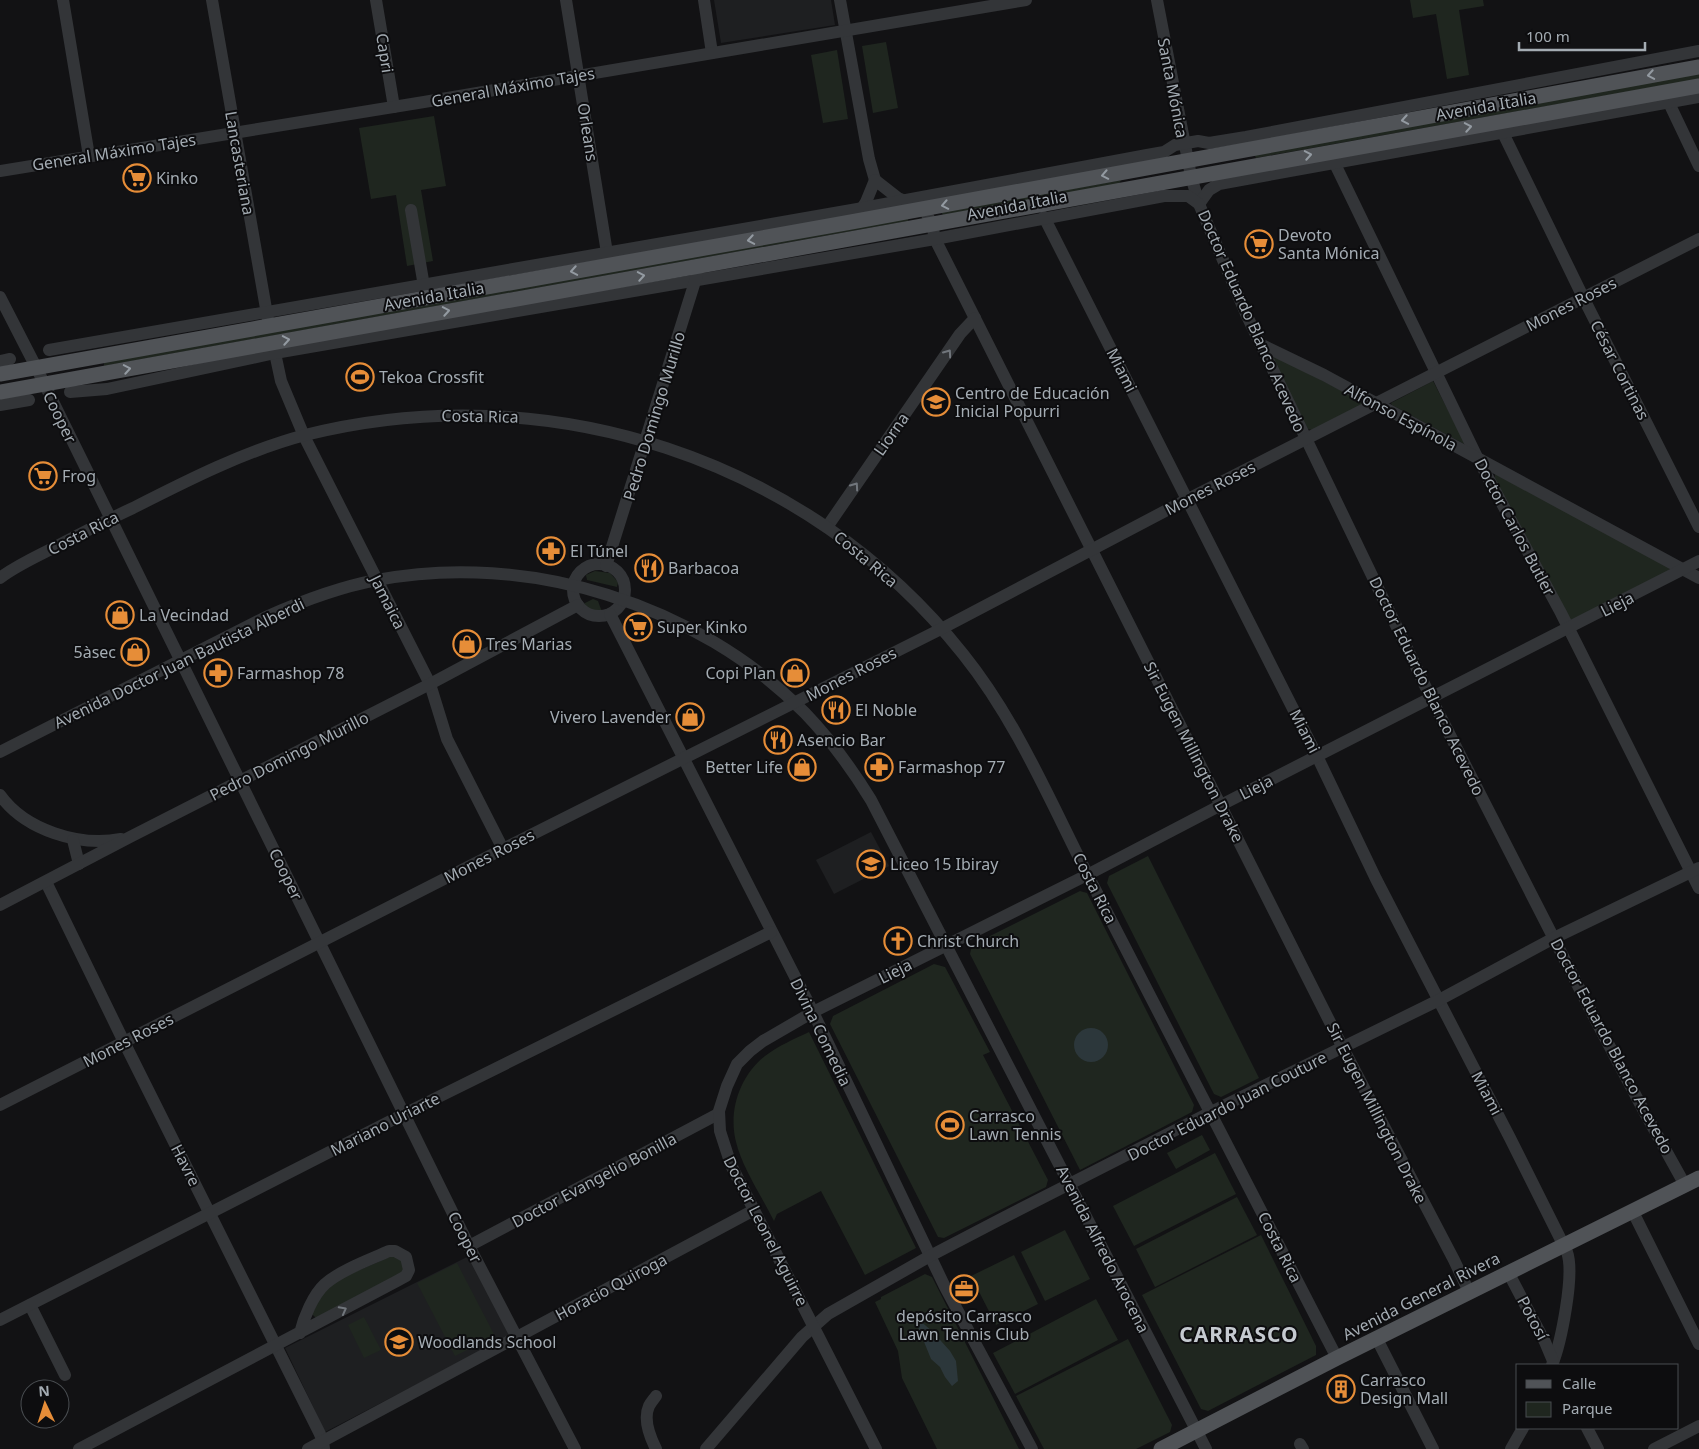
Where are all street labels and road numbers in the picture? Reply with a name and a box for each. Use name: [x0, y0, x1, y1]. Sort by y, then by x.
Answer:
street label: Capri: [371, 32, 399, 74]
street label: Santa Mónica: [1153, 36, 1193, 140]
street label: General Máximo Tajes: [430, 62, 596, 112]
street label: Avenida Italia: [1434, 86, 1538, 126]
street label: Orleans: [573, 101, 603, 163]
street label: Lancasteriana: [220, 109, 260, 217]
street label: General Máximo Tajes: [31, 128, 197, 176]
street label: Avenida Italia: [965, 184, 1069, 226]
street label: Doctor Eduardo Blanco Acevedo: [1193, 206, 1311, 436]
street label: Mones Roses: [1522, 272, 1620, 336]
street label: Avenida Italia: [382, 276, 486, 316]
street label: César Cortinas: [1585, 316, 1655, 424]
street label: Pedro Domingo Murillo: [618, 329, 690, 503]
street label: Miami: [1102, 344, 1142, 396]
street label: Alfonso Espínola: [1341, 378, 1461, 456]
street label: Cooper: [38, 387, 82, 447]
street label: Costa Rica: [441, 404, 519, 428]
street label: Liorna: [868, 408, 914, 460]
street label: Doctor Carlos Butler: [1470, 455, 1561, 600]
street label: Mones Roses: [1161, 456, 1259, 520]
street label: Costa Rica: [44, 506, 122, 560]
street label: Costa Rica: [829, 526, 903, 592]
street label: Jamaica: [364, 569, 411, 633]
street label: Doctor Eduardo Blanco Acevedo: [1364, 573, 1490, 799]
street label: Lieja: [1597, 586, 1637, 622]
street label: Avenida Doctor Juan Bautista Alberdi: [50, 593, 308, 733]
street label: Mones Roses: [802, 642, 900, 706]
street label: Sir Eugen Millington Drake: [1139, 658, 1249, 846]
street label: Miami: [1285, 705, 1325, 757]
street label: Pedro Domingo Murillo: [206, 706, 372, 806]
street label: Lieja: [1236, 769, 1276, 805]
street label: Mones Roses: [440, 824, 538, 888]
street label: Cooper: [264, 844, 308, 904]
street label: Costa Rica: [1068, 849, 1122, 927]
street label: Doctor Eduardo Blanco Acevedo: [1546, 934, 1678, 1158]
street label: Lieja: [875, 953, 915, 989]
street label: Divina Comedia: [785, 974, 857, 1090]
street label: Mones Roses: [79, 1008, 177, 1072]
street label: Sir Eugen Millington Drake: [1322, 1019, 1432, 1207]
street label: Doctor Eduardo Juan Couture: [1124, 1046, 1330, 1166]
street label: Miami: [1466, 1067, 1508, 1119]
street label: Mariano Uriarte: [327, 1087, 443, 1161]
street label: Doctor Evangelio Bonilla: [508, 1127, 680, 1233]
street label: Havre: [166, 1140, 206, 1190]
street label: Doctor Leonel Aguirre: [719, 1152, 813, 1310]
street label: Avenida Alfredo Arocena: [1051, 1162, 1155, 1336]
street label: Cooper: [443, 1208, 487, 1267]
street label: Costa Rica: [1253, 1208, 1307, 1286]
street label: Avenida General Rivera: [1338, 1247, 1504, 1345]
street label: Horacio Quiroga: [551, 1248, 671, 1326]
street label: Potosí: [1512, 1292, 1554, 1345]

